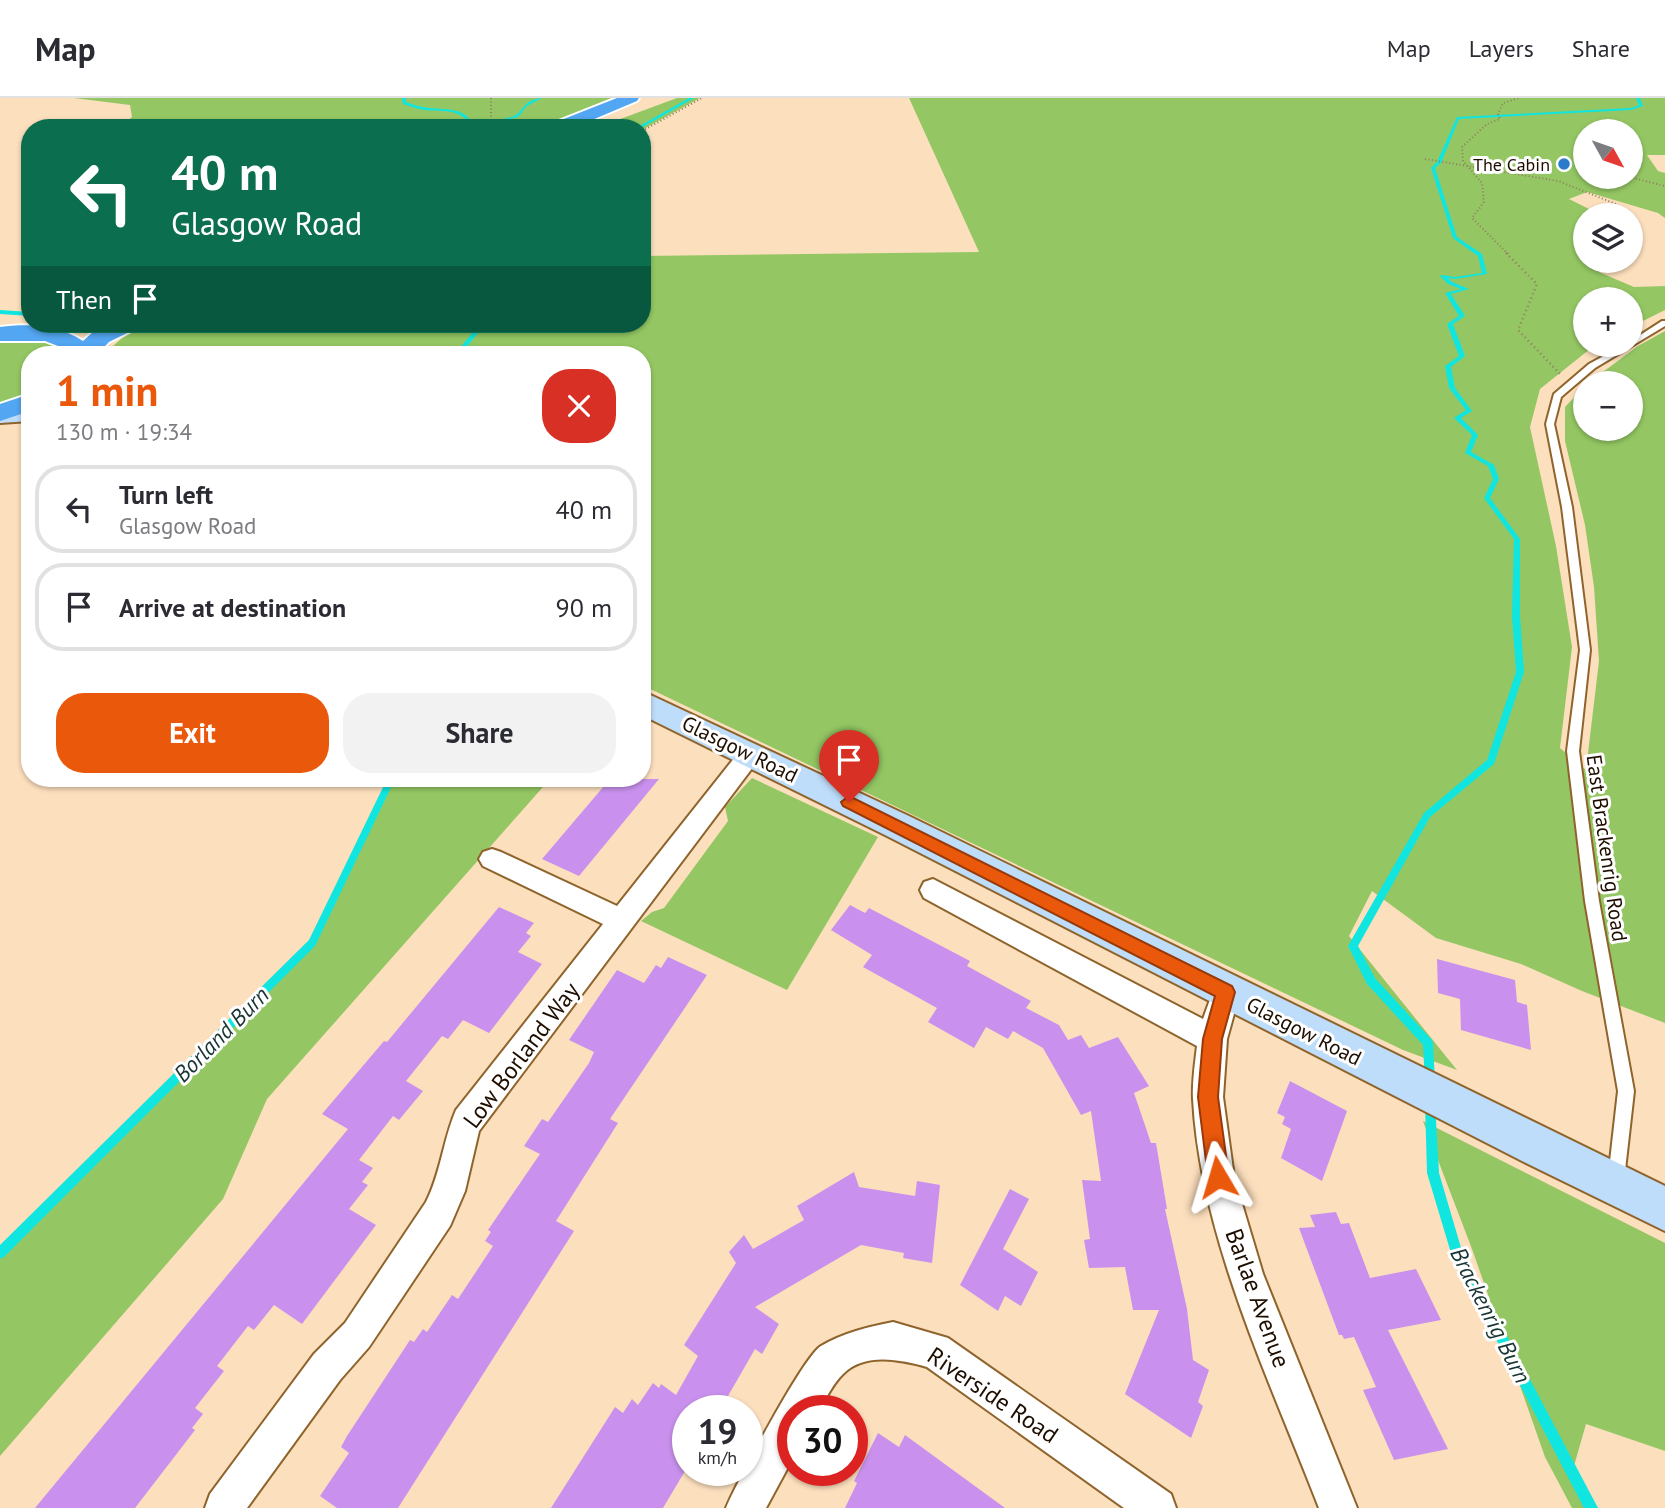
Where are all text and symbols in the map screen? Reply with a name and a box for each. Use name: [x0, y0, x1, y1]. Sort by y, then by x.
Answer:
text: Map: [35, 27, 96, 70]
text: Map: [1387, 33, 1431, 64]
text: Layers: [1469, 33, 1534, 64]
text: Share: [1572, 33, 1630, 64]
north arrow: [1573, 119, 1643, 189]
map controls: [1573, 119, 1643, 441]
text: 40 m: [171, 140, 278, 204]
icon: left: [56, 147, 147, 238]
place label: The Cabin: [1473, 153, 1550, 176]
marker: The Cabin: [1556, 156, 1572, 172]
text: Glasgow Road: [171, 202, 362, 244]
button: layers: [1573, 203, 1643, 273]
icon: arrive: [126, 280, 164, 318]
text: Then: [56, 283, 112, 316]
button: +: [1573, 287, 1643, 357]
text: 1 min: [56, 363, 158, 418]
button: close: [542, 369, 616, 443]
button: −: [1573, 371, 1643, 441]
text: 130 m · 19:34: [56, 417, 192, 446]
text: Turn left: [119, 478, 213, 511]
icon: left: [60, 490, 98, 528]
text: 40 m: [556, 493, 612, 526]
text: Glasgow Road: [119, 511, 257, 540]
icon: arrive: [60, 588, 98, 626]
text: Arrive at destination: [119, 591, 346, 624]
text: 90 m: [556, 591, 612, 624]
button: Exit: [56, 693, 329, 773]
button: Share: [343, 693, 616, 773]
street label: Glasgow Road: [678, 709, 802, 789]
pin: [819, 730, 879, 802]
icon: arrive: [830, 741, 868, 779]
street label: East Brackenrig Road: [1581, 753, 1633, 943]
street label: Low Borland Way: [456, 976, 586, 1134]
water label: Borland Burn: [167, 980, 275, 1088]
street label: Glasgow Road: [1242, 990, 1366, 1072]
position arrow: [1181, 1140, 1255, 1214]
street label: Barlae Avenue: [1219, 1224, 1297, 1372]
water label: Brackenrig Burn: [1444, 1242, 1538, 1388]
street label: Riverside Road: [922, 1340, 1064, 1450]
speed limit sign: 30: [777, 1395, 868, 1486]
text: 19: [698, 1408, 737, 1454]
text: km/h: [698, 1446, 737, 1469]

